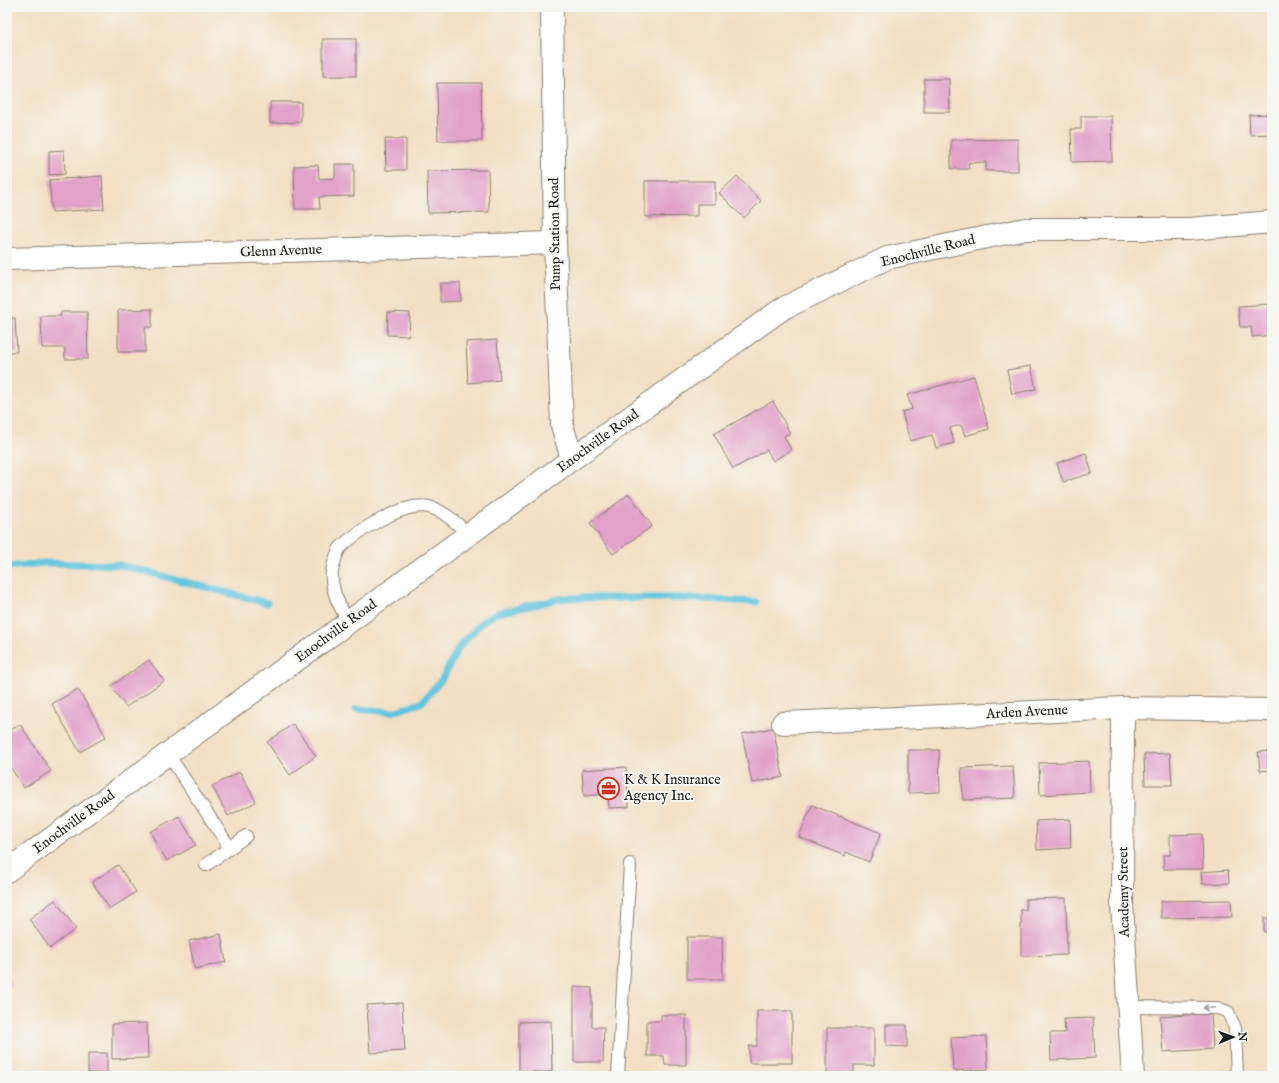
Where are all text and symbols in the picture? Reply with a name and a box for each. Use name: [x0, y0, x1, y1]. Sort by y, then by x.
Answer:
street label: Pump Station Road: [545, 177, 565, 291]
street label: Enochville Road: [879, 230, 978, 271]
street label: Glenn Avenue: [240, 241, 323, 261]
street label: Enochville Road: [554, 405, 643, 477]
street label: Enochville Road: [292, 595, 381, 667]
street label: Arden Avenue: [985, 701, 1069, 723]
place label: K & K Insurance Agency Inc.: [623, 771, 721, 805]
office icon: K & K Insurance Agency Inc.: [596, 775, 622, 801]
street label: Enochville Road: [30, 786, 119, 858]
street label: Academy Street: [1114, 846, 1134, 939]
one-way arrow: [1203, 1004, 1216, 1012]
north arrow: [1213, 1017, 1253, 1057]
text: N: [1235, 1031, 1249, 1042]

